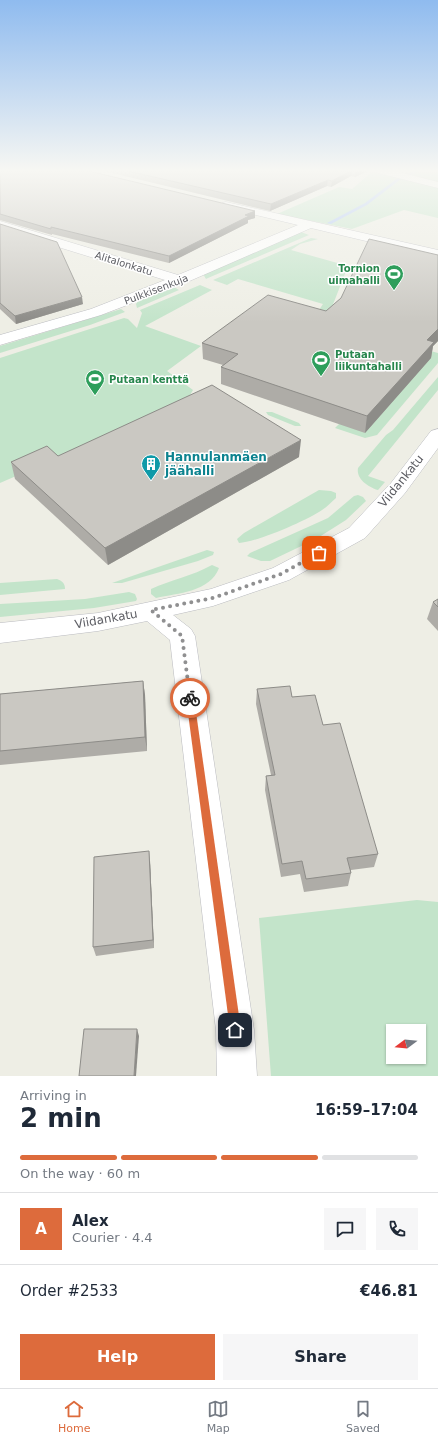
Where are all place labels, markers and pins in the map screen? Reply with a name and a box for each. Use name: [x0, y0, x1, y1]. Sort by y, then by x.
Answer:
place label: Tornion uimahalli: [328, 263, 380, 286]
sports icon: Tornion uimahalli: [383, 263, 405, 291]
sports icon: Putaan liikuntahalli: [310, 349, 332, 377]
place label: Putaan liikuntahalli: [335, 349, 402, 372]
sports icon: Putaan kenttä: [84, 368, 106, 396]
place label: Putaan kenttä: [109, 374, 189, 385]
place label: Hannulanmäen jäähalli: [164, 450, 267, 478]
building icon: Hannulanmäen jäähalli: [140, 453, 162, 481]
pin: [302, 536, 336, 570]
pin: [218, 1013, 252, 1047]

